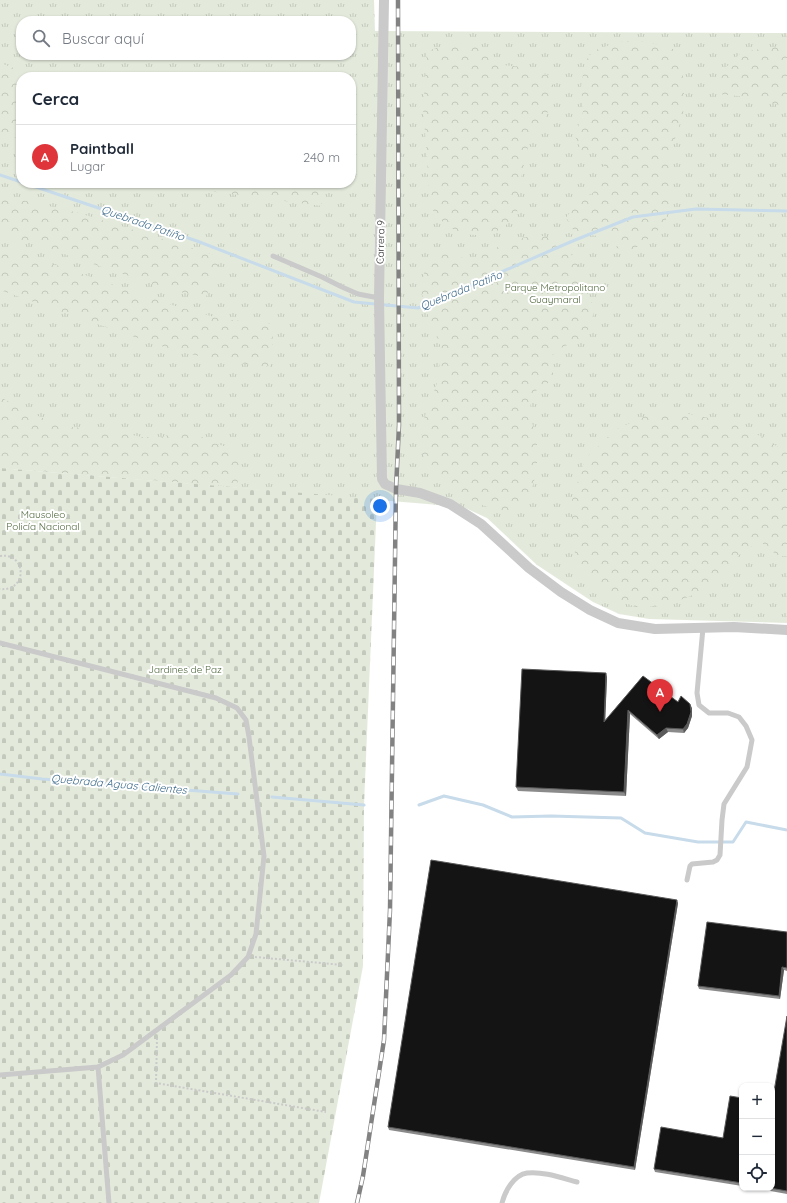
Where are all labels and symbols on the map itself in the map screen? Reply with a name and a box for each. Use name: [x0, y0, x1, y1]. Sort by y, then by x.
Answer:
water label: Quebrada Patiño: [100, 202, 188, 244]
street label: Carrera 9: [374, 220, 387, 264]
water label: Quebrada Patiño: [418, 267, 505, 313]
park label: Parque Metropolitano Guaymaral: [505, 281, 605, 306]
your location: [370, 496, 390, 516]
park label: Mausoleo Policía Nacional: [6, 508, 80, 533]
park label: Jardines de Paz: [148, 663, 222, 676]
pin: A: [647, 679, 673, 712]
water label: Quebrada Aguas Calientes: [51, 771, 188, 797]

